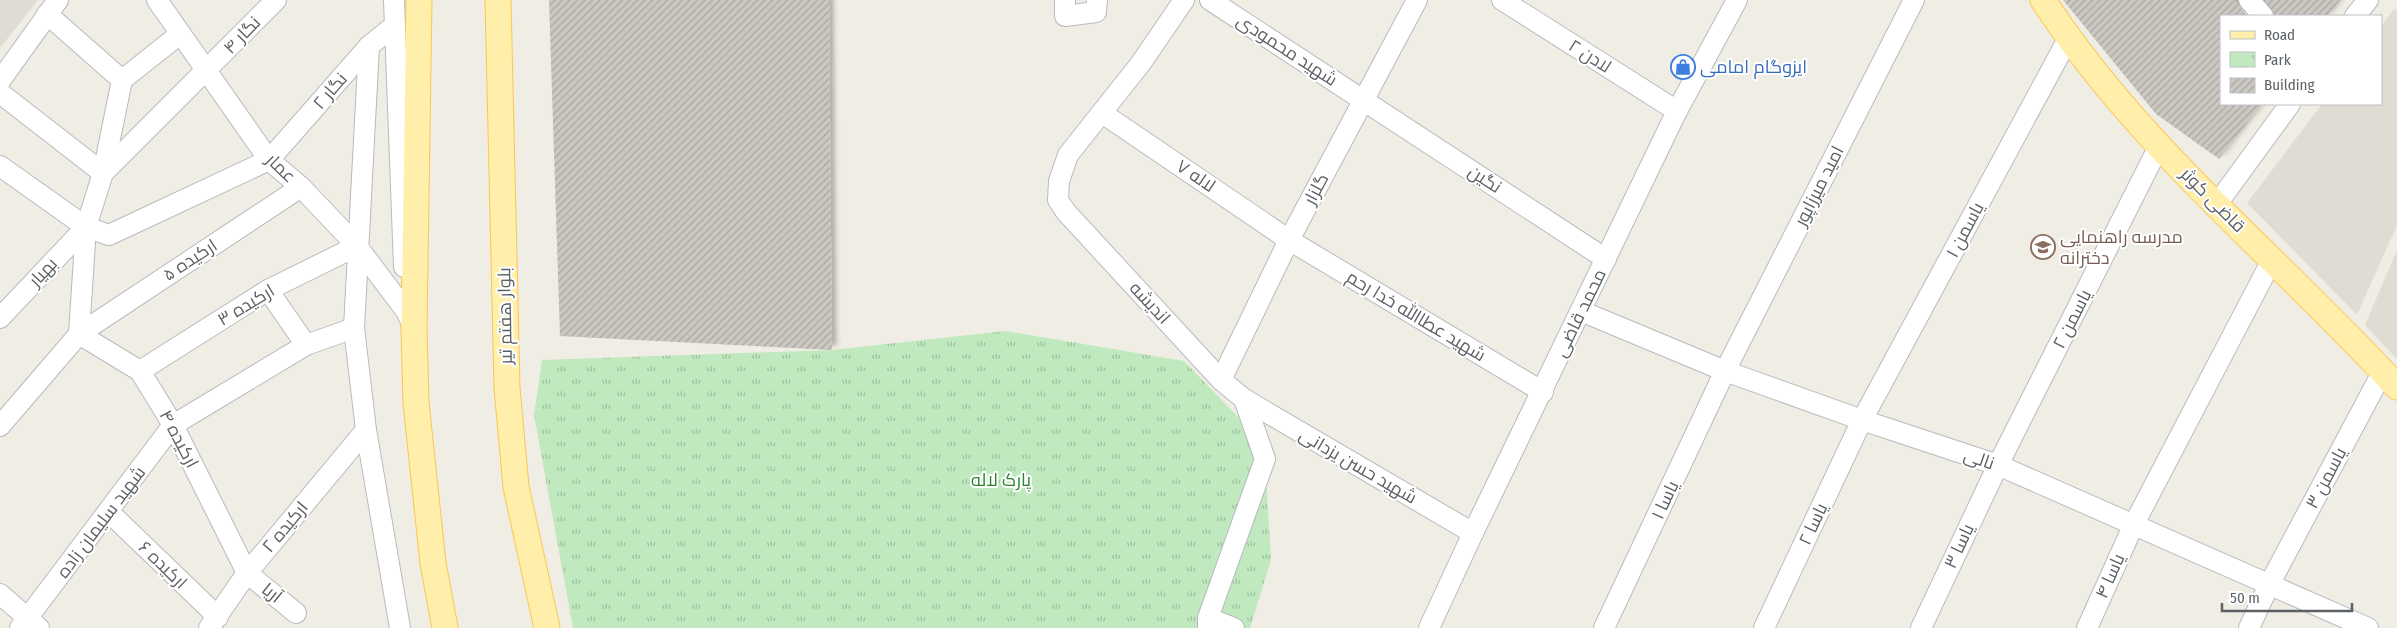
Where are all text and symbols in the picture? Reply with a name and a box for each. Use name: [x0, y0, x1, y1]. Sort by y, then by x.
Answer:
street label: شهید محمودی: [1232, 9, 1342, 91]
street label: نگار ۴: [219, 12, 265, 58]
legend: [2220, 15, 2382, 105]
text: Road: [2264, 26, 2295, 44]
street label: لادن ۲: [1565, 34, 1615, 78]
text: Park: [2264, 51, 2291, 69]
shop icon: ایزوگام امامی: [1670, 54, 1696, 80]
place label: ایزوگام امامی: [1700, 56, 1807, 79]
street label: نگار ۲: [308, 68, 352, 114]
text: Building: [2264, 76, 2315, 94]
street label: امید میرزاپور: [1789, 142, 1850, 231]
street label: عمار: [261, 148, 300, 187]
street label: لاله ۷: [1172, 155, 1220, 197]
street label: نگین: [1464, 160, 1506, 198]
street label: قاضی کوثر: [2175, 162, 2250, 237]
street label: گلزار: [1298, 169, 1333, 209]
street label: یاسمن ۱: [1941, 198, 1989, 261]
place label: مدرسه راهنمایی دخترانه: [2060, 226, 2183, 269]
street label: ارکیده ۵: [159, 234, 221, 286]
school or university icon: مدرسه راهنمایی دخترانه: [2030, 234, 2056, 260]
street label: بهیار: [23, 253, 62, 292]
street label: شهید عطاالله خدا رحم: [1342, 265, 1490, 367]
street label: محمد قاضی: [1549, 265, 1611, 361]
street label: بلوار هفتم تیر: [493, 267, 518, 366]
street label: اندیشه: [1125, 277, 1175, 329]
street label: ارکیده ۳: [213, 279, 279, 331]
street label: یاسمن ۲: [2048, 286, 2096, 352]
street label: ارکیده ۴: [155, 406, 203, 472]
street label: شهید حسن یزدانی: [1295, 423, 1421, 509]
street label: یاسمن ۳: [2301, 443, 2351, 512]
street label: نالی: [1961, 444, 1997, 474]
street label: شهید سلیمان زاده: [52, 462, 150, 582]
park label: پارک لاله: [971, 469, 1031, 492]
street label: یاسا ۱: [1647, 477, 1684, 523]
street label: ارکیده ۲: [257, 497, 313, 557]
street label: یاسا ۲: [1794, 499, 1832, 549]
street label: یاسا ۳: [1939, 520, 1979, 572]
street label: ارکیده ۶: [134, 537, 192, 593]
street label: یاسا ۴: [2090, 550, 2130, 602]
street label: آریا: [257, 578, 287, 608]
scale bar: [2222, 580, 2352, 612]
text: 50 m: [2230, 589, 2260, 607]

